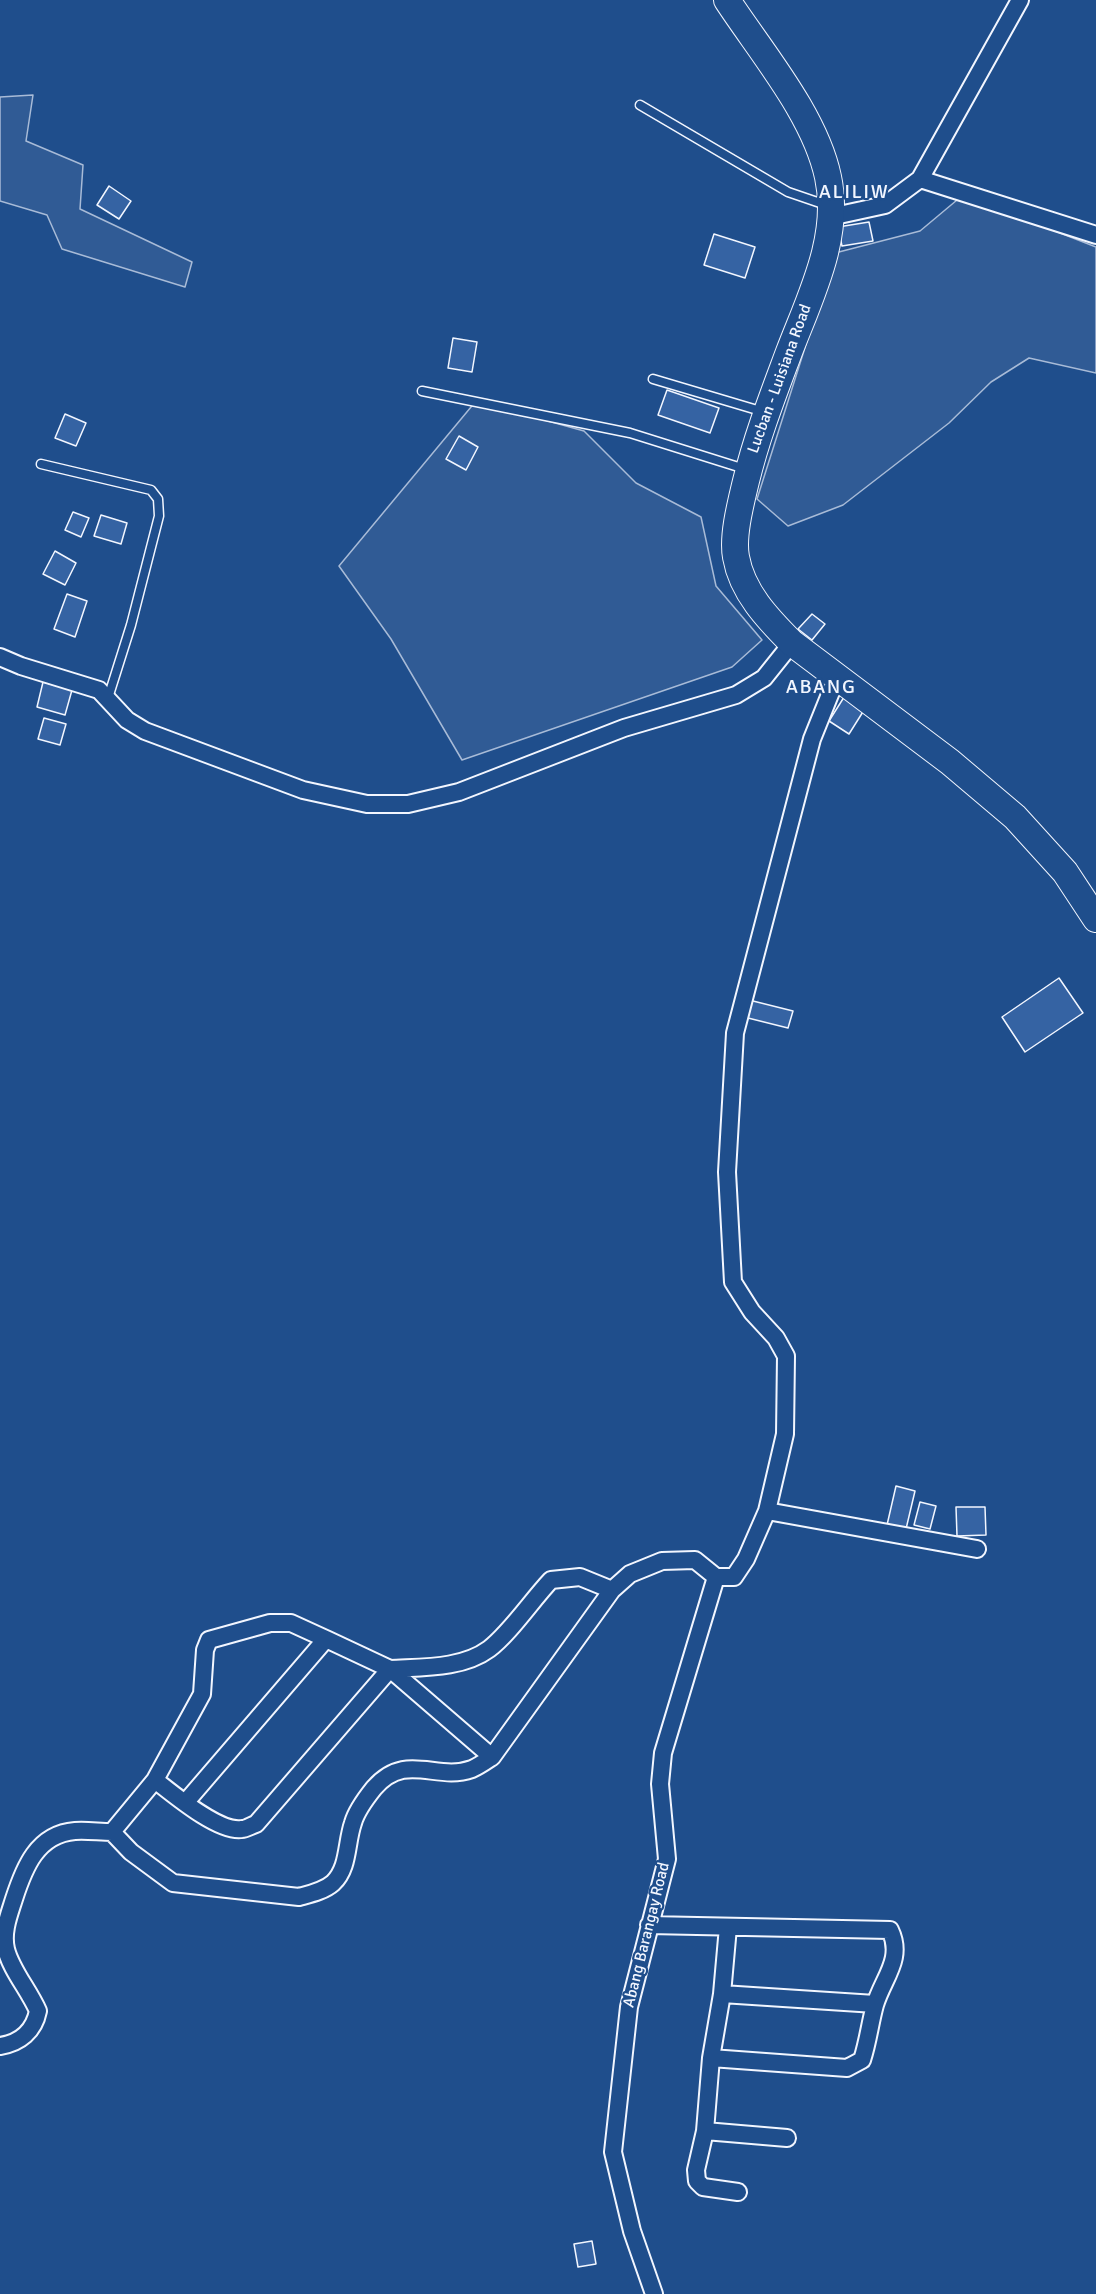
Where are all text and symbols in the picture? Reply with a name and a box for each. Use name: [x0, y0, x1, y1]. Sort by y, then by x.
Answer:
district label: ALILIW: [819, 181, 889, 205]
street label: Lucban - Luisiana Road: [744, 302, 816, 456]
district label: ABANG: [786, 676, 856, 700]
street label: Abang Barangay Road: [620, 1860, 674, 2010]

